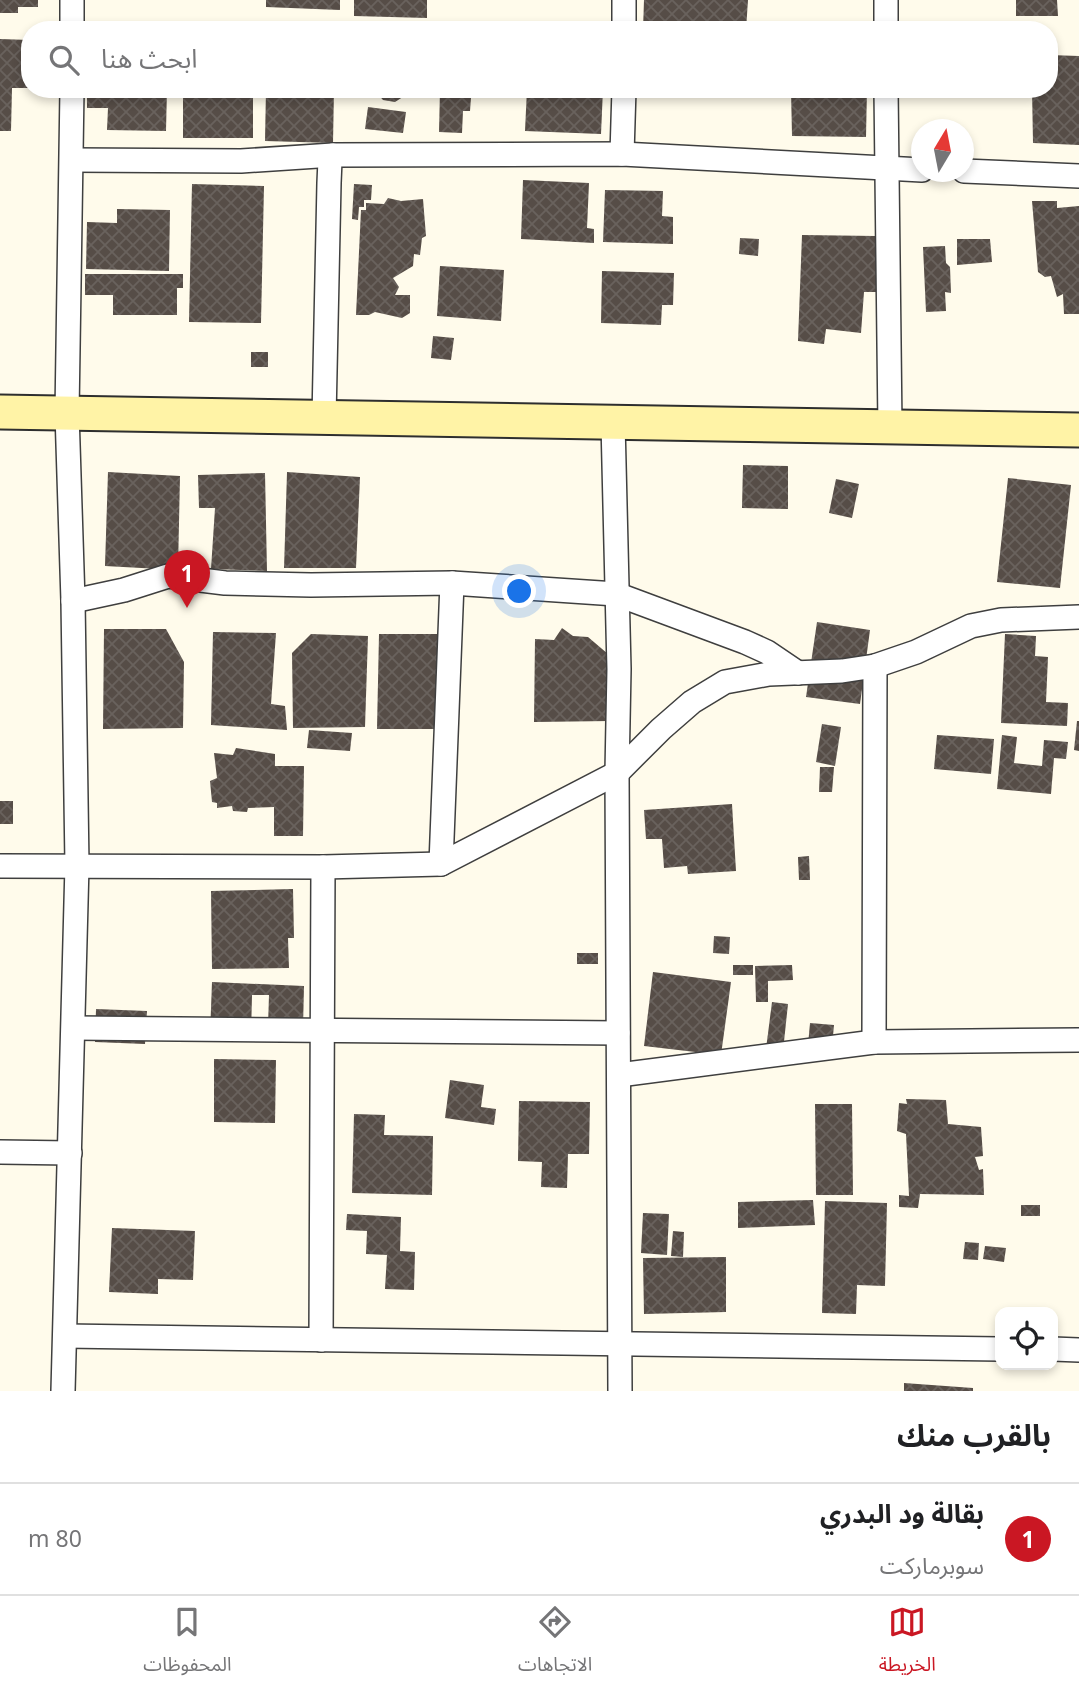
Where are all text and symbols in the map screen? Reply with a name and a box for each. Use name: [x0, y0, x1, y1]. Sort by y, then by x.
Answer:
search box: [21, 21, 1058, 98]
text: ابحث هنا: [101, 32, 197, 87]
icon: search: [45, 41, 83, 79]
north arrow: [911, 119, 974, 182]
pin: 1: [164, 550, 210, 608]
your location: [502, 574, 536, 608]
map controls: [995, 1307, 1058, 1370]
button: locate: [995, 1307, 1058, 1370]
text: بالقرب منك: [897, 1405, 1051, 1468]
text: بقالة ود البدري: [820, 1487, 984, 1542]
text: 80 m: [28, 1515, 82, 1564]
text: 1: [1021, 1516, 1035, 1565]
text: سوبرماركت: [880, 1542, 984, 1591]
tab: المحفوظات: [143, 1603, 232, 1685]
tab: الاتجاهات: [518, 1603, 592, 1685]
tab: الخريطة: [879, 1603, 936, 1685]

